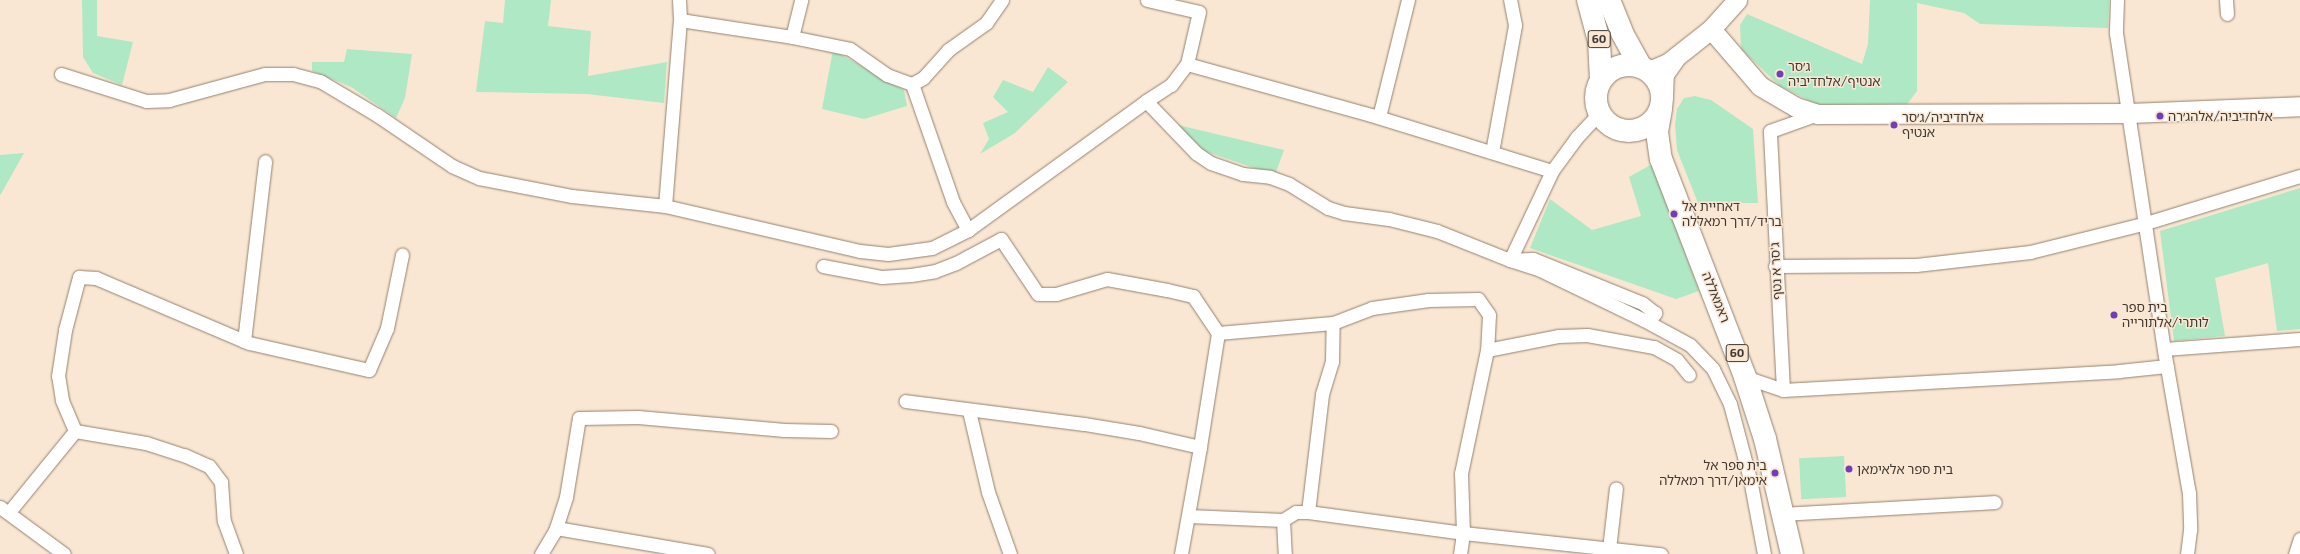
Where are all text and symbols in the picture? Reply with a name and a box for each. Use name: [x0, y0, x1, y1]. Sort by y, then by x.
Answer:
road number: 60: [1587, 29, 1611, 49]
place label: ג׳סר אנטיף/אלחדיביה: [1788, 59, 1881, 90]
marker: ג׳סר אנטיף/אלחדיביה: [1775, 69, 1785, 79]
place label: אלחדיביה/אלהג׳רה: [2168, 108, 2273, 124]
place label: אלחדיביה/ג׳סר אנטיף: [1902, 110, 1984, 141]
marker: אלחדיביה/אלהג׳רה: [2155, 111, 2165, 121]
marker: אלחדיביה/ג׳סר אנטיף: [1889, 120, 1899, 130]
place label: דאחיית אל בריד/דרך רמאללה: [1682, 199, 1782, 230]
marker: דאחיית אל בריד/דרך רמאללה: [1669, 209, 1679, 219]
street label: ג'סר א נטף: [1767, 242, 1785, 300]
street label: ראמאללה: [1699, 269, 1733, 325]
place label: בית ספר לותרי/אלתורייה: [2122, 300, 2209, 331]
marker: בית ספר לותרי/אלתורייה: [2109, 310, 2119, 320]
road number: 60: [1725, 343, 1749, 363]
place label: בית ספר אל אימאן/דרך רמאללה: [1659, 458, 1767, 489]
place label: בית ספר אלאימאן: [1857, 461, 1953, 477]
marker: בית ספר אלאימאן: [1844, 464, 1854, 474]
marker: בית ספר אל אימאן/דרך רמאללה: [1770, 468, 1780, 478]

